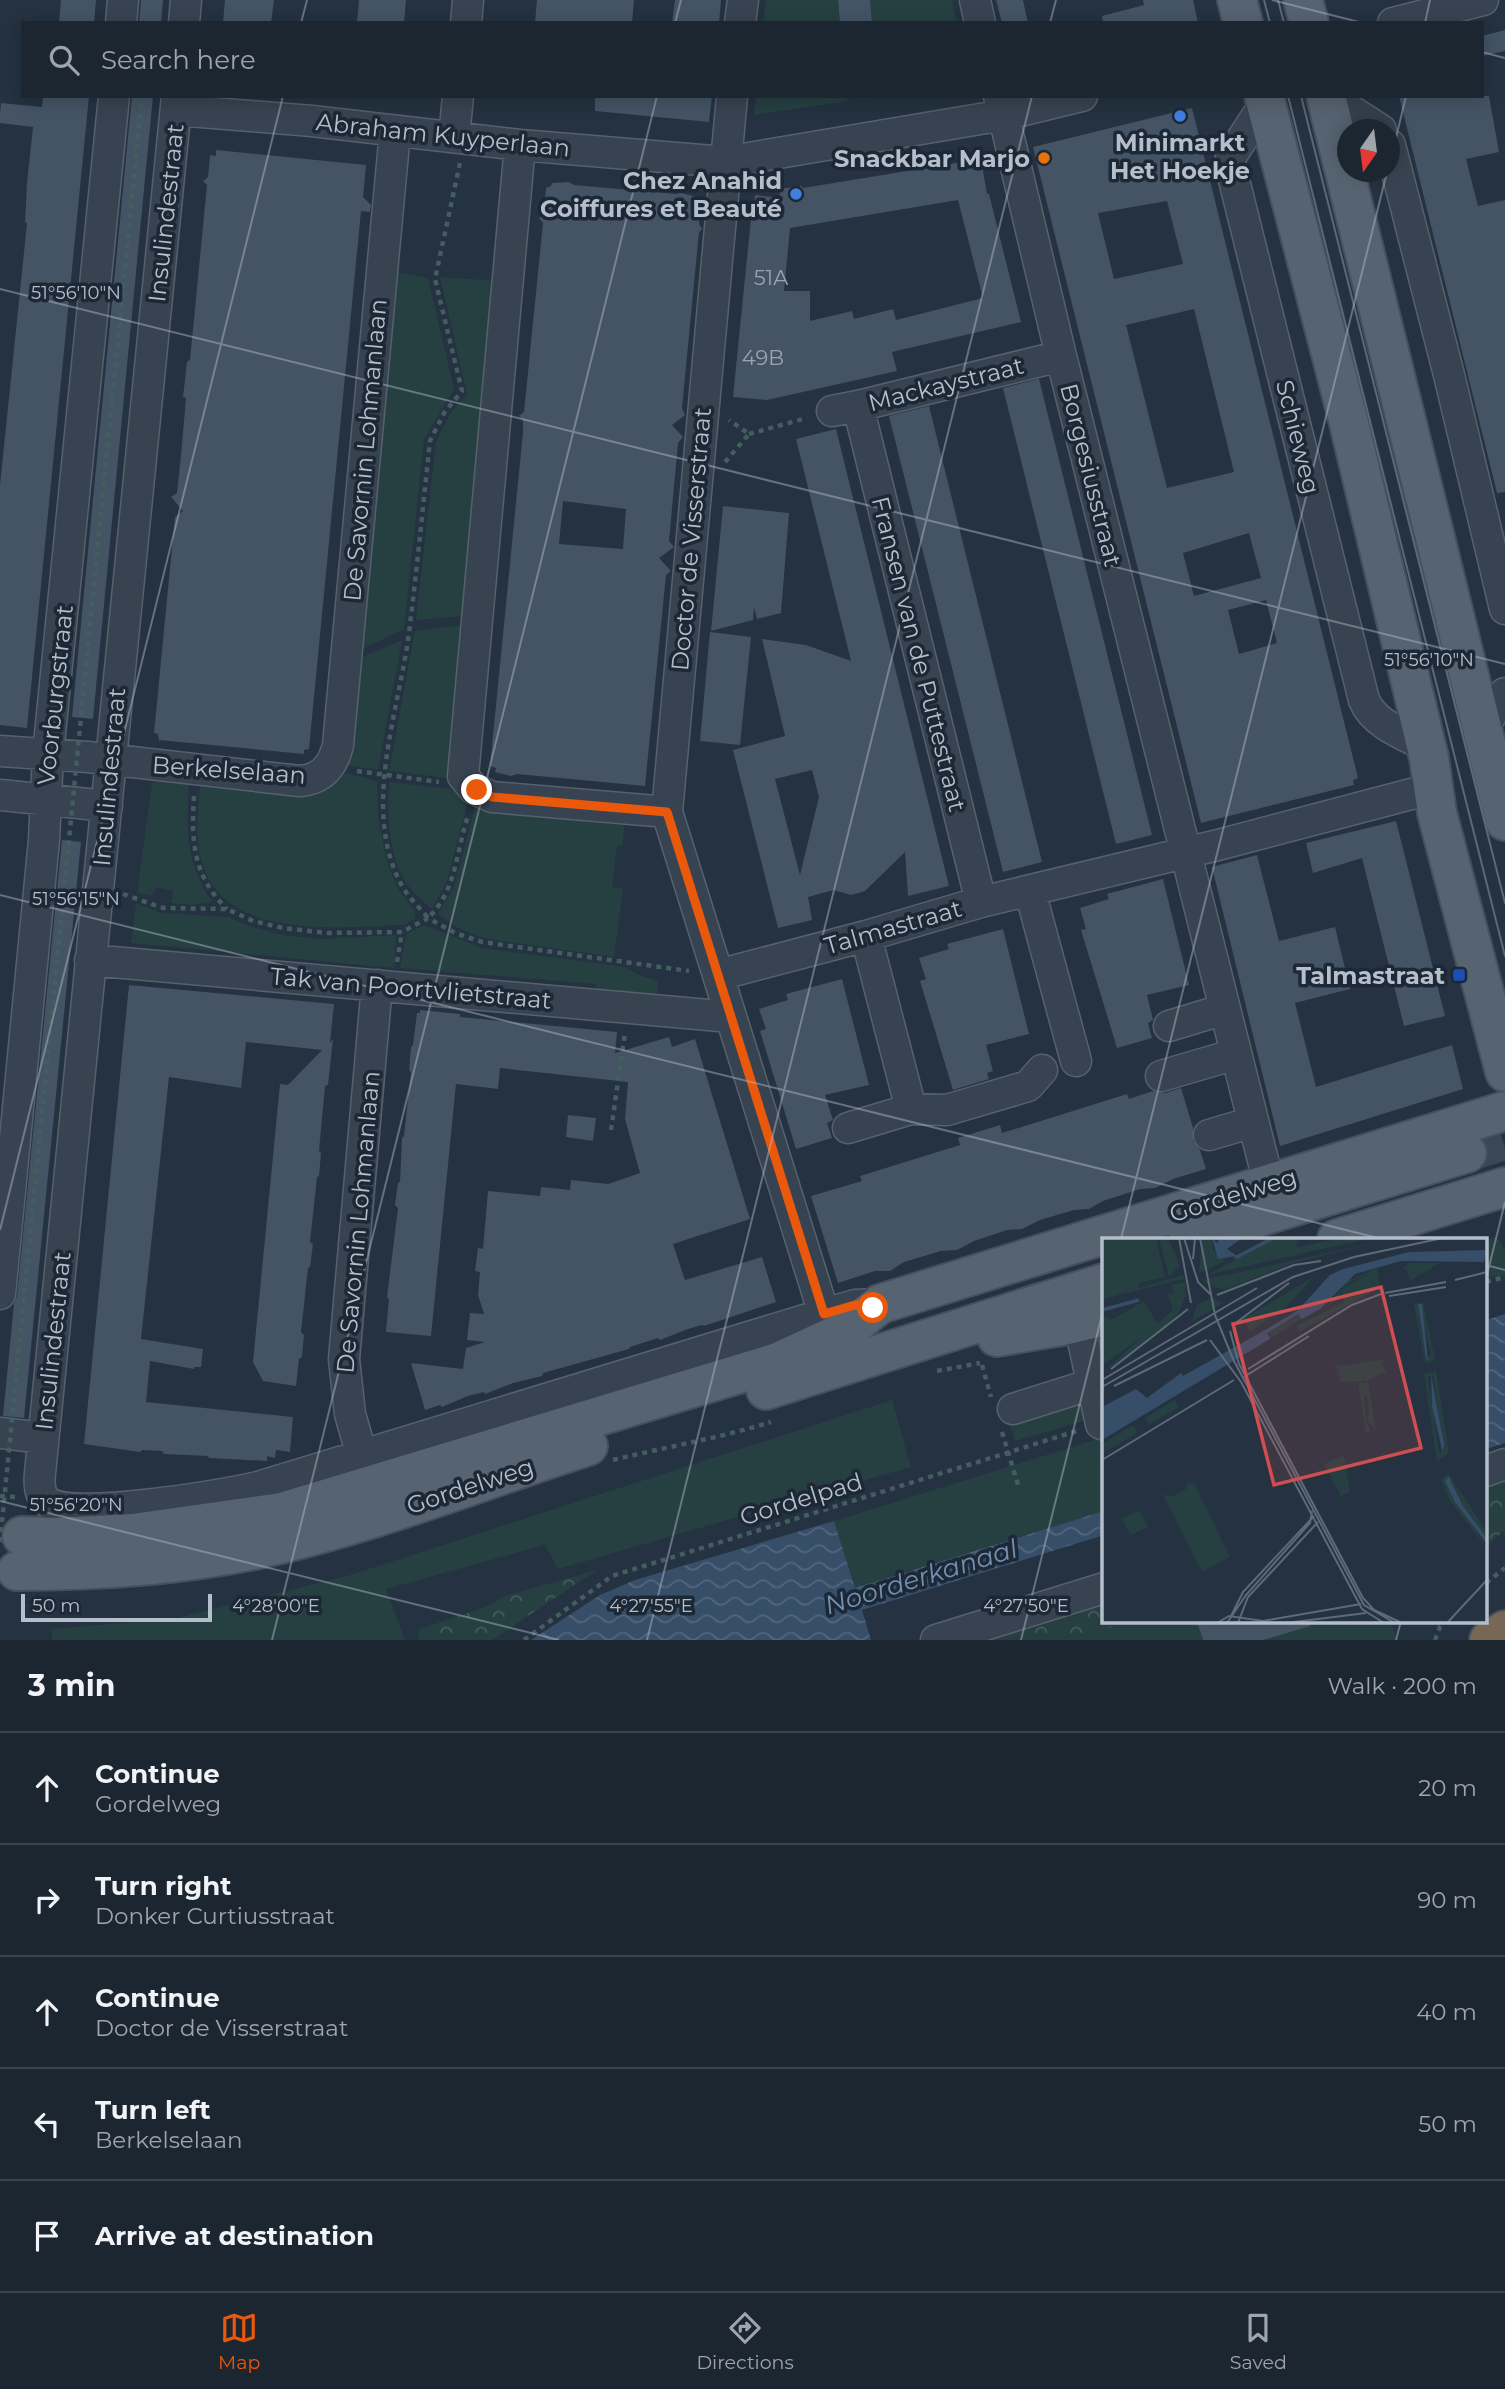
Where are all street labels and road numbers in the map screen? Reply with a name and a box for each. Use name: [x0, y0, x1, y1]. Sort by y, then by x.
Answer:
street label: Abraham Kuyperlaan: [315, 107, 571, 163]
street label: Insulindestraat: [142, 122, 190, 304]
street label: De Savornin Lohmanlaan: [337, 297, 393, 603]
street label: Mackaystraat: [865, 351, 1027, 417]
street label: Schieweg: [1270, 377, 1326, 497]
street label: Borgesiusstraat: [1054, 380, 1128, 570]
street label: Doctor de Visserstraat: [665, 406, 717, 672]
street label: Fransen van de Puttestraat: [866, 493, 972, 815]
street label: Voorburgstraat: [31, 603, 79, 787]
street label: Insulindestraat: [87, 686, 131, 868]
street label: Berkelselaan: [151, 750, 307, 790]
street label: Talmastraat: [821, 893, 965, 960]
street label: Tak van Poortvlietstraat: [269, 961, 553, 1015]
street label: De Savornin Lohmanlaan: [330, 1069, 386, 1375]
street label: Gordelweg: [1166, 1162, 1300, 1228]
street label: Insulindestraat: [29, 1250, 77, 1432]
street label: Gordelweg: [403, 1452, 537, 1520]
street label: Gordelpad: [736, 1467, 866, 1531]

